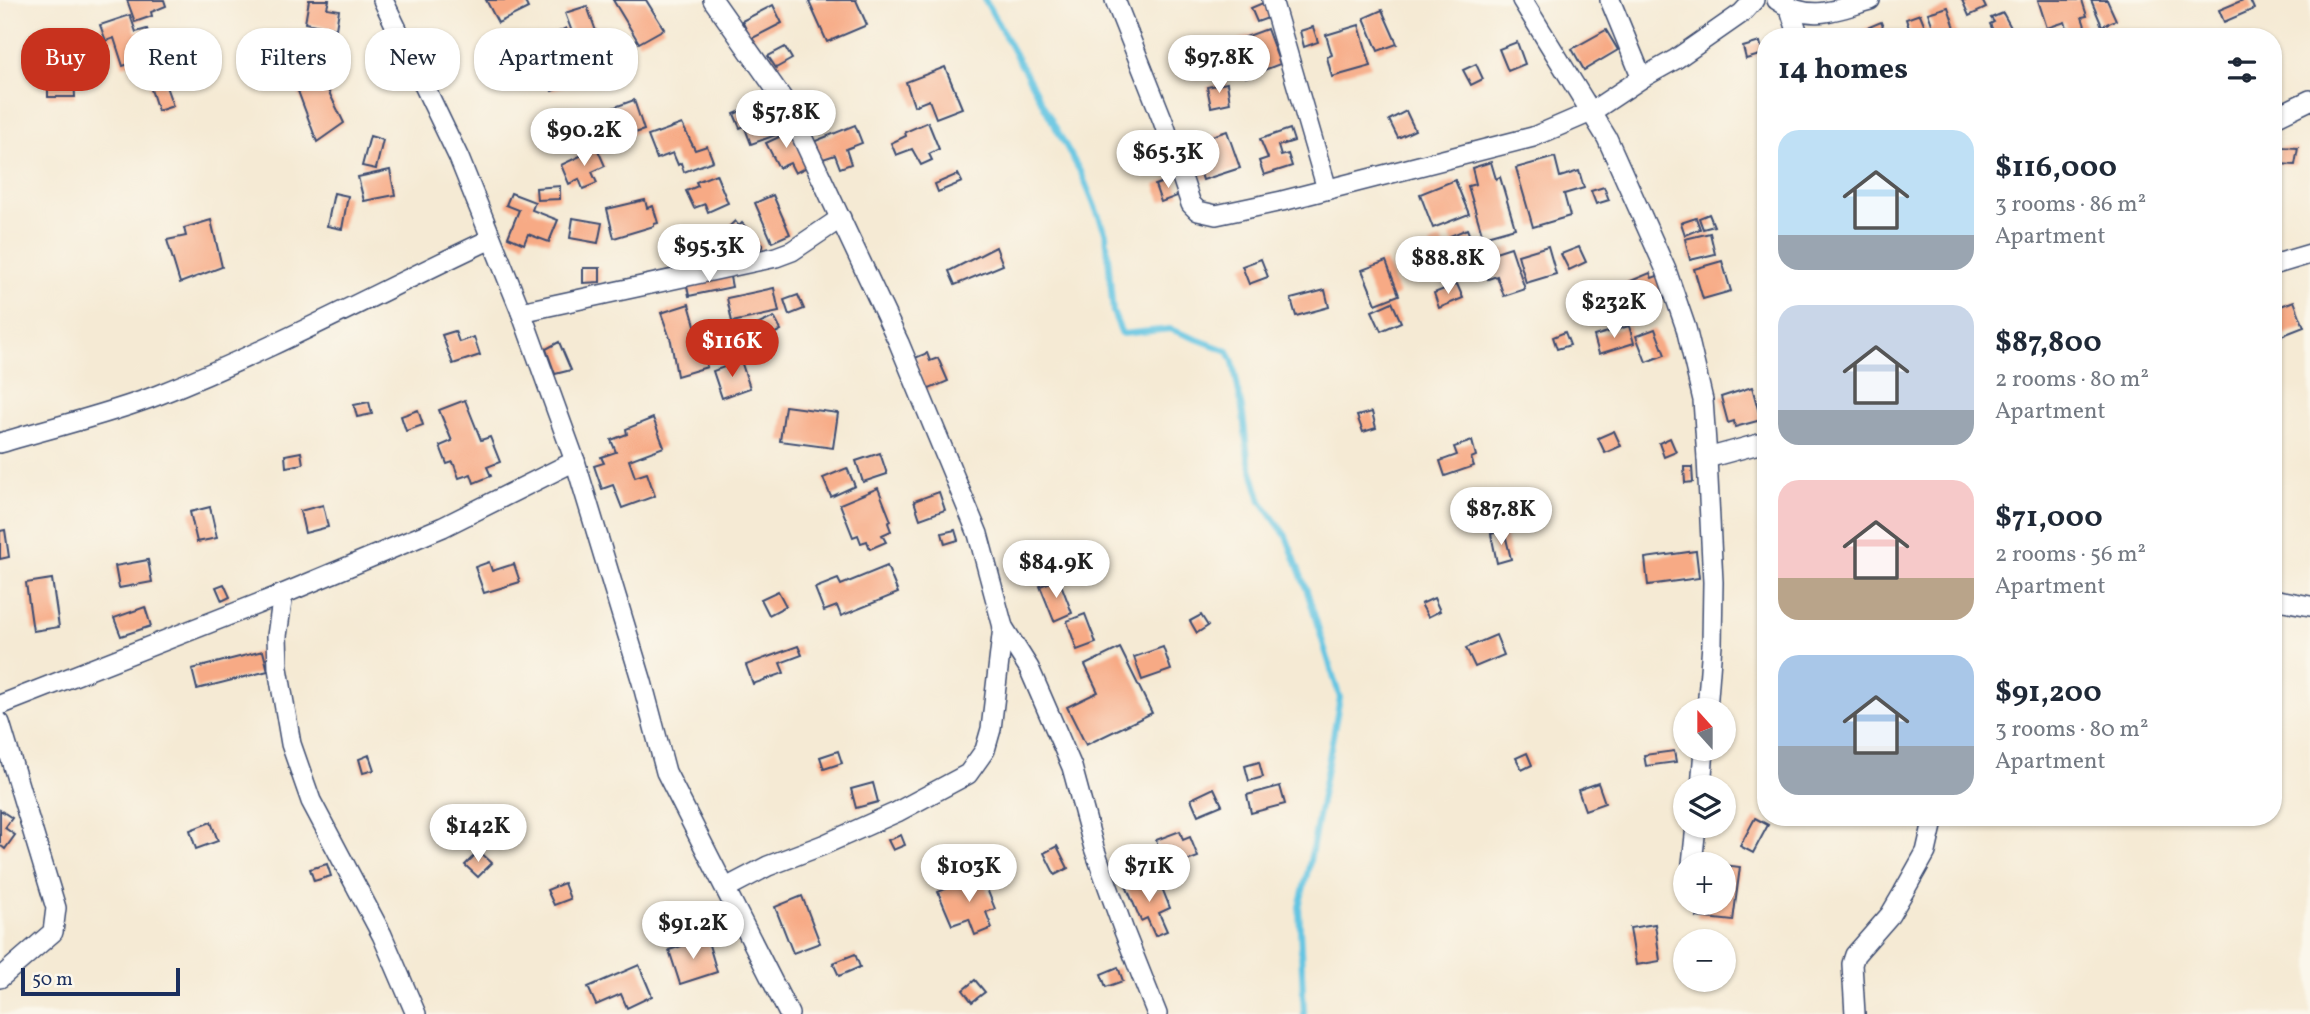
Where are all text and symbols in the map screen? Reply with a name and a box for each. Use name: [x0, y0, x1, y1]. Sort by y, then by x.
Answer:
chip: Buy: [21, 28, 110, 91]
chip: Rent: [124, 28, 222, 91]
chip: Filters: [236, 28, 351, 91]
chip: New: [365, 28, 460, 91]
chip: Apartment: [474, 28, 638, 91]
pin: $97.8K: [1162, 36, 1276, 95]
text: $97.8K: [1184, 42, 1254, 74]
text: 14 homes: [1778, 49, 1908, 91]
icon: filters: [2223, 51, 2261, 89]
pin: $57.8K: [729, 90, 843, 150]
text: $57.8K: [752, 97, 820, 129]
pin: $90.2K: [527, 108, 641, 168]
text: $90.2K: [546, 115, 622, 147]
pin: $65.3K: [1111, 130, 1225, 190]
text: $65.3K: [1133, 137, 1204, 169]
text: $116,000: [1995, 147, 2117, 189]
icon: home: [1834, 158, 1918, 242]
text: 3 rooms · 86 m²: [1995, 189, 2146, 221]
text: Apartment: [1995, 221, 2106, 253]
pin: $95.3K: [652, 224, 766, 284]
text: $95.3K: [674, 231, 744, 263]
pin: $88.8K: [1391, 236, 1505, 296]
text: $88.8K: [1411, 243, 1485, 275]
pin: $232K: [1565, 280, 1663, 340]
text: $232K: [1582, 287, 1646, 319]
pin: $116K: [683, 320, 781, 379]
text: $87,800: [1995, 322, 2102, 364]
text: $116K: [702, 326, 762, 358]
icon: home: [1834, 333, 1918, 417]
text: 2 rooms · 80 m²: [1995, 364, 2149, 396]
text: Apartment: [1995, 396, 2106, 428]
pin: $87.8K: [1444, 488, 1558, 547]
text: $87.8K: [1466, 494, 1536, 526]
text: $71,000: [1995, 497, 2103, 539]
icon: home: [1834, 508, 1918, 592]
text: 2 rooms · 56 m²: [1995, 539, 2146, 571]
pin: $84.9K: [999, 540, 1113, 600]
text: $84.9K: [1019, 547, 1093, 579]
text: Apartment: [1995, 571, 2106, 603]
text: $91,200: [1995, 672, 2102, 714]
icon: home: [1834, 683, 1918, 767]
north arrow: [1673, 698, 1736, 761]
map controls: [1673, 698, 1736, 992]
text: 3 rooms · 80 m²: [1995, 714, 2148, 746]
text: Apartment: [1995, 746, 2106, 778]
button: layers: [1673, 775, 1736, 838]
pin: $142K: [429, 804, 527, 864]
text: $142K: [446, 811, 510, 843]
pin: $103K: [920, 844, 1018, 904]
pin: $71K: [1108, 844, 1190, 904]
text: $103K: [937, 851, 1001, 883]
text: $71K: [1124, 851, 1174, 883]
button: +: [1673, 852, 1736, 915]
pin: $91.2K: [636, 902, 750, 961]
text: $91.2K: [658, 908, 728, 940]
button: −: [1673, 929, 1736, 992]
scale bar: [21, 965, 180, 997]
text: 50 m: [32, 967, 73, 993]

